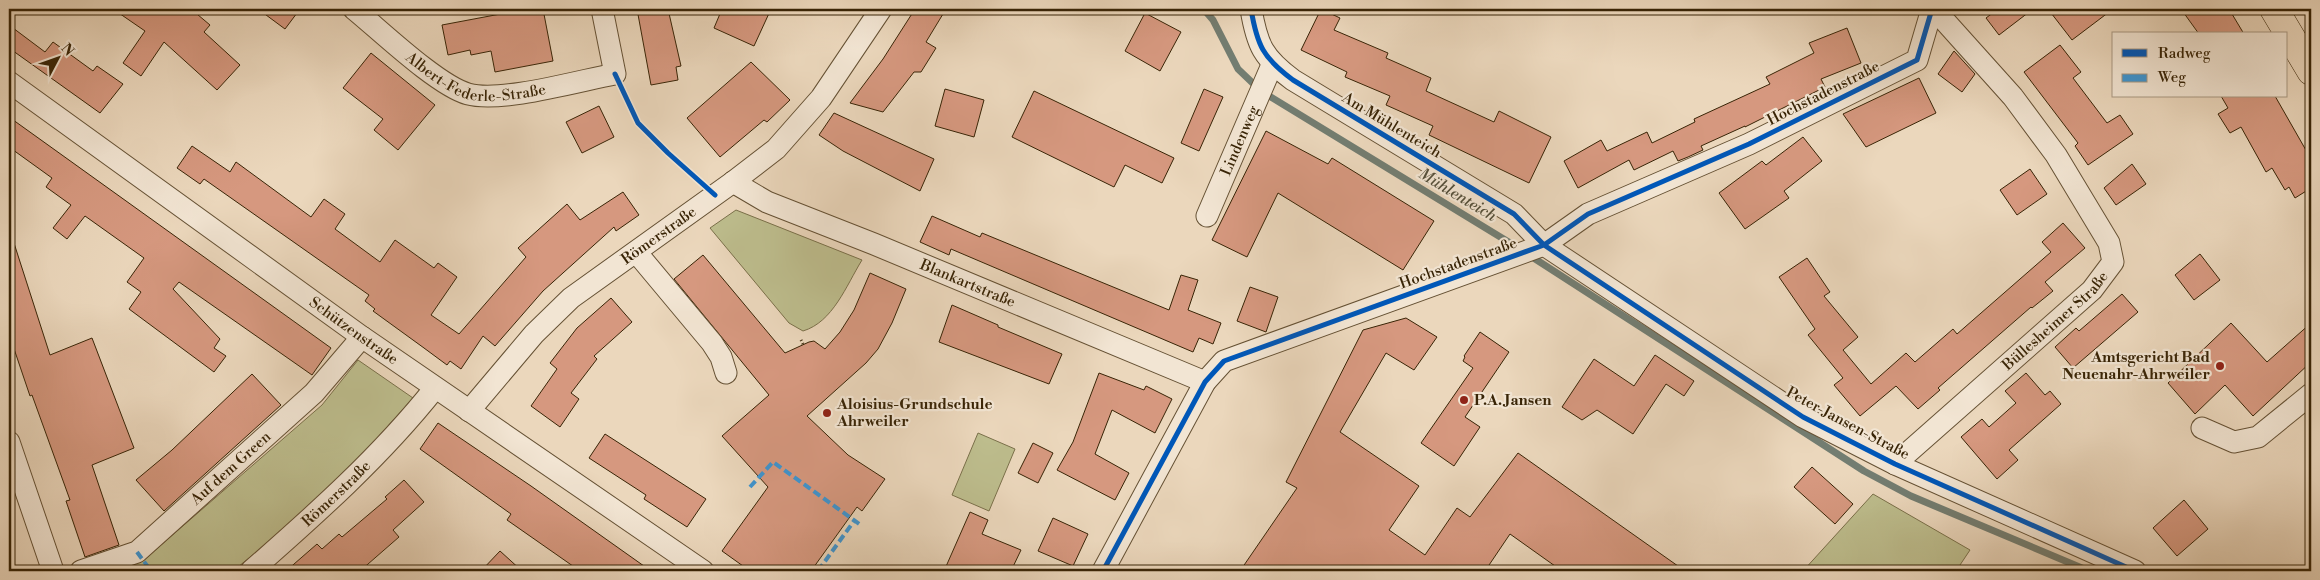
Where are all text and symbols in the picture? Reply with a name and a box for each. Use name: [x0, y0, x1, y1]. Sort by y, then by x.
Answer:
north arrow: [32, 32, 82, 82]
legend: [2112, 32, 2288, 98]
text: N: [57, 40, 77, 60]
text: Radweg: [2158, 44, 2211, 63]
street label: Albert-Federle-Straße: [401, 48, 547, 106]
street label: Hochstadenstraße: [1764, 57, 1883, 130]
text: Weg: [2157, 68, 2186, 87]
street label: Am Mühlenteich: [1338, 88, 1445, 163]
street label: Lindenweg: [1216, 103, 1263, 179]
water label: Mühlenteich: [1415, 164, 1500, 226]
street label: Römerstraße: [618, 202, 700, 269]
street label: Hochstadenstraße: [1397, 233, 1520, 294]
street label: Blankartstraße: [916, 255, 1018, 312]
street label: Büllesheimer Straße: [1998, 268, 2113, 375]
street label: Schützenstraße: [305, 293, 402, 369]
place label: Amtsgericht Bad Neuenahr-Ahrweiler: [2062, 348, 2211, 384]
marker: Amtsgericht Bad Neuenahr-Ahrweiler: [2214, 360, 2226, 372]
street label: Peter-Jansen-Straße: [1783, 383, 1913, 464]
place label: P.A. Jansen: [1474, 391, 1552, 410]
marker: P.A. Jansen: [1458, 394, 1470, 406]
place label: Aloisius-Grundschule Ahrweiler: [836, 395, 993, 431]
marker: Aloisius-Grundschule Ahrweiler: [821, 407, 833, 419]
street label: Auf dem Green: [186, 427, 275, 510]
street label: Römerstraße: [298, 457, 375, 531]

